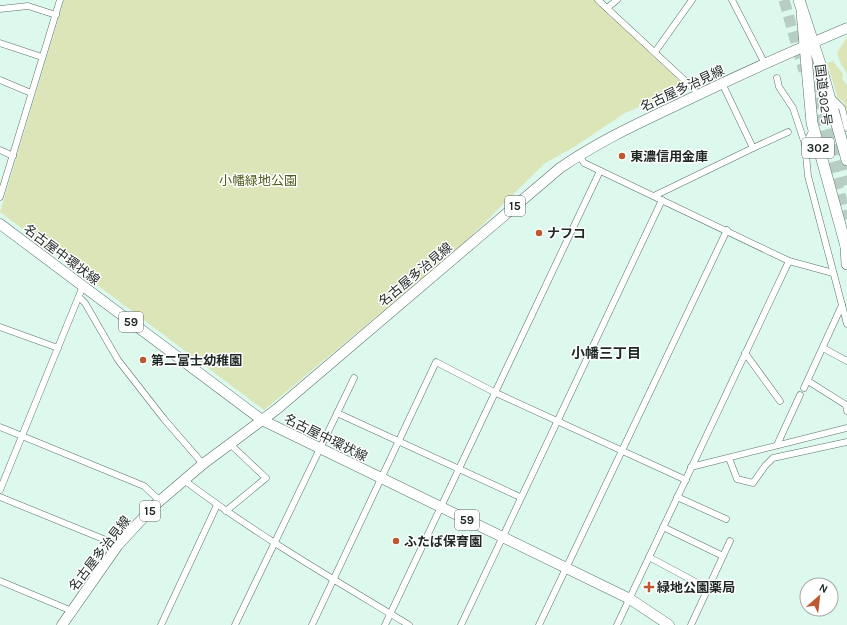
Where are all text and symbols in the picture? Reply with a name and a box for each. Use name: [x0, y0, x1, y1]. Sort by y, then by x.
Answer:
street label: 名古屋多治見線: [638, 62, 727, 114]
street label: 国道302号: [812, 63, 835, 127]
road number: 302: [802, 138, 834, 158]
place label: 東濃信用金庫: [630, 149, 708, 164]
marker: 東濃信用金庫: [617, 151, 627, 161]
park label: 小幡緑地公園: [219, 173, 297, 188]
road number: 15: [505, 196, 525, 216]
street label: 名古屋中環状線: [21, 221, 103, 288]
place label: ナフコ: [547, 226, 586, 241]
marker: ナフコ: [534, 228, 544, 238]
street label: 名古屋多治見線: [376, 239, 455, 309]
road number: 59: [119, 312, 143, 332]
district label: 小幡三丁目: [571, 345, 641, 362]
place label: 第二富士幼稚園: [151, 353, 242, 368]
marker: 第二富士幼稚園: [138, 355, 148, 365]
street label: 名古屋中環状線: [282, 411, 370, 464]
road number: 15: [140, 501, 160, 521]
road number: 59: [455, 510, 479, 530]
street label: 名古屋多治見線: [65, 513, 133, 594]
place label: ふたば保育園: [404, 534, 482, 549]
marker: ふたば保育園: [391, 536, 401, 546]
north arrow: [799, 577, 839, 617]
place label: 緑地公園薬局: [656, 580, 735, 595]
text: N: [817, 581, 830, 596]
marker: 緑地公園薬局: [644, 582, 654, 592]

